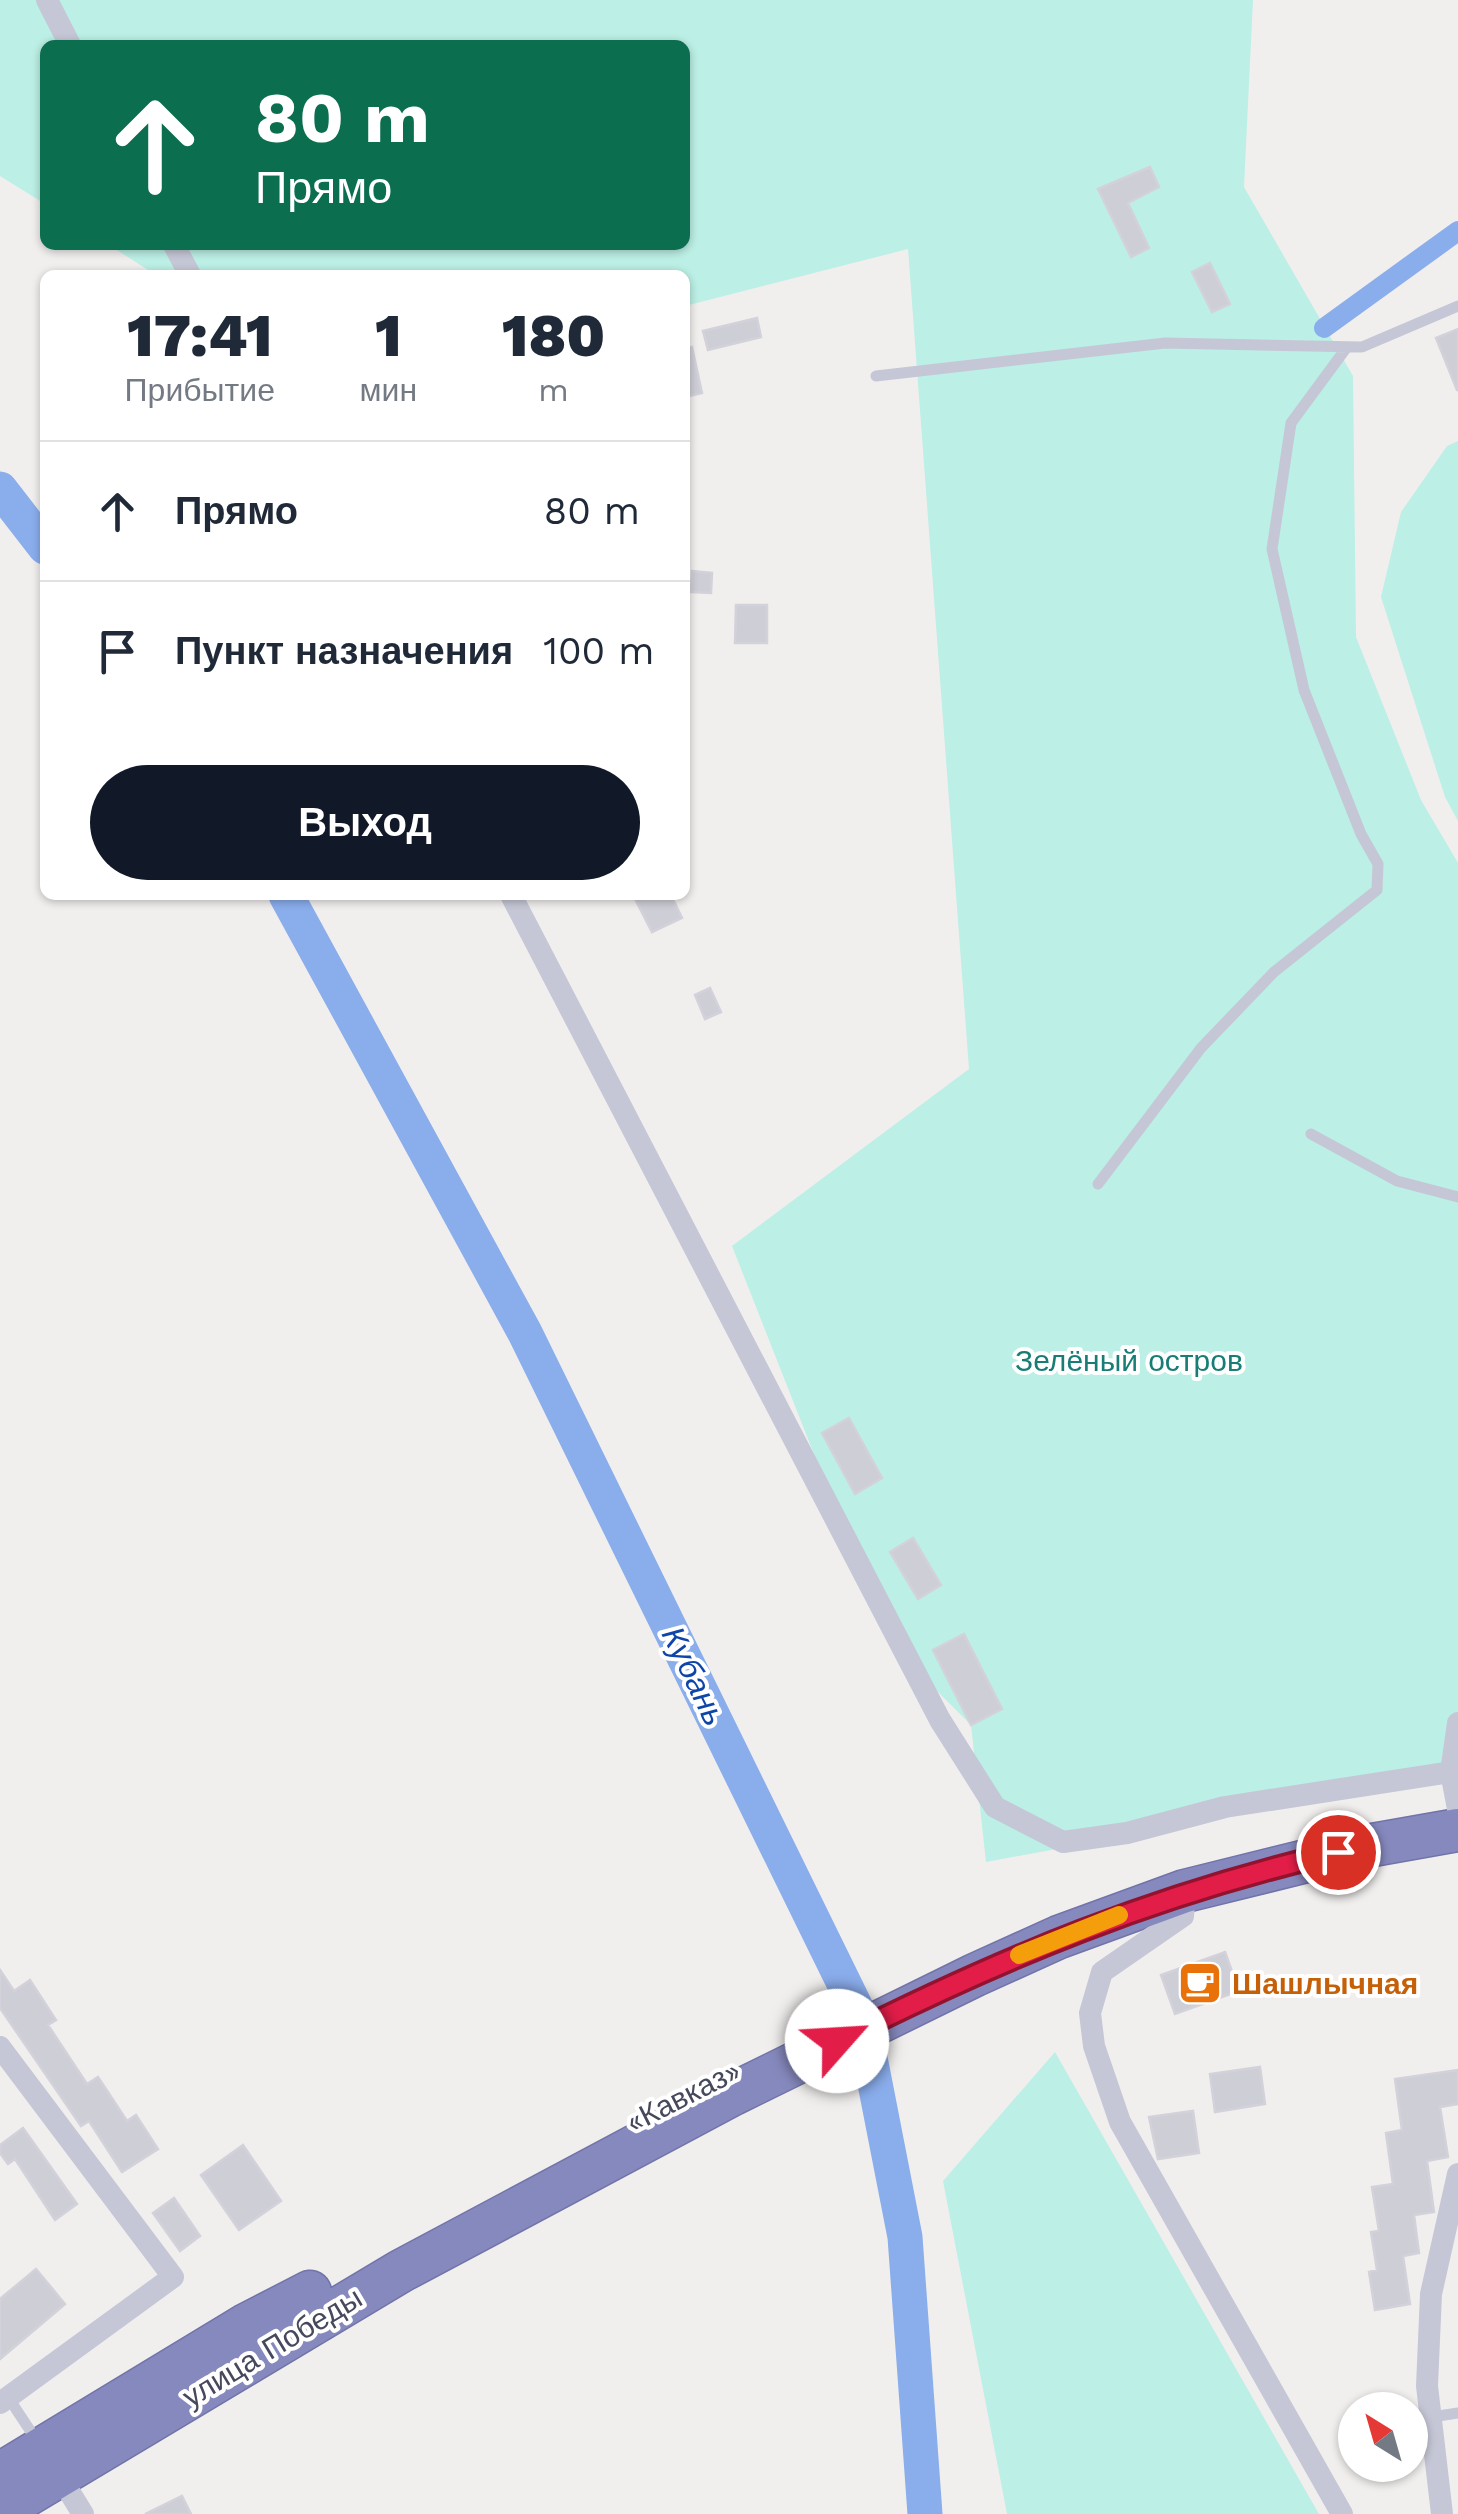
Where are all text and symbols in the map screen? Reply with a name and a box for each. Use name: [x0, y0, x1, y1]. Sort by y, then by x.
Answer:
text: 80 m: [255, 77, 430, 159]
icon: ahead: [90, 80, 220, 210]
text: Прямо: [255, 161, 392, 214]
text: 17:41: [127, 300, 273, 371]
text: 1: [375, 300, 402, 371]
text: 180: [502, 300, 605, 371]
text: Прибытие: [125, 371, 275, 409]
text: мин: [360, 371, 417, 409]
text: m: [538, 371, 569, 409]
icon: ahead: [90, 484, 145, 539]
text: Прямо: [175, 489, 298, 533]
text: 80 m: [544, 489, 640, 533]
icon: arrive: [90, 624, 145, 679]
text: Пункт назначения: [175, 629, 513, 673]
text: 100 m: [543, 629, 654, 673]
button: Выход: [90, 765, 640, 880]
park label: Зелёный остров: [1015, 1343, 1243, 1378]
water label: Кубань: [654, 1620, 734, 1732]
pin: [1296, 1810, 1381, 1895]
icon: arrive: [1311, 1825, 1366, 1880]
cafe icon: Шашлычная: [1177, 1960, 1223, 2006]
place label: Шашлычная: [1232, 1966, 1418, 2001]
position arrow: [785, 1989, 889, 2093]
street label: «Кавказ»: [620, 2052, 746, 2140]
street label: улица Победы: [176, 2280, 368, 2414]
north arrow: [1338, 2392, 1428, 2482]
map controls: [1338, 2392, 1428, 2482]

